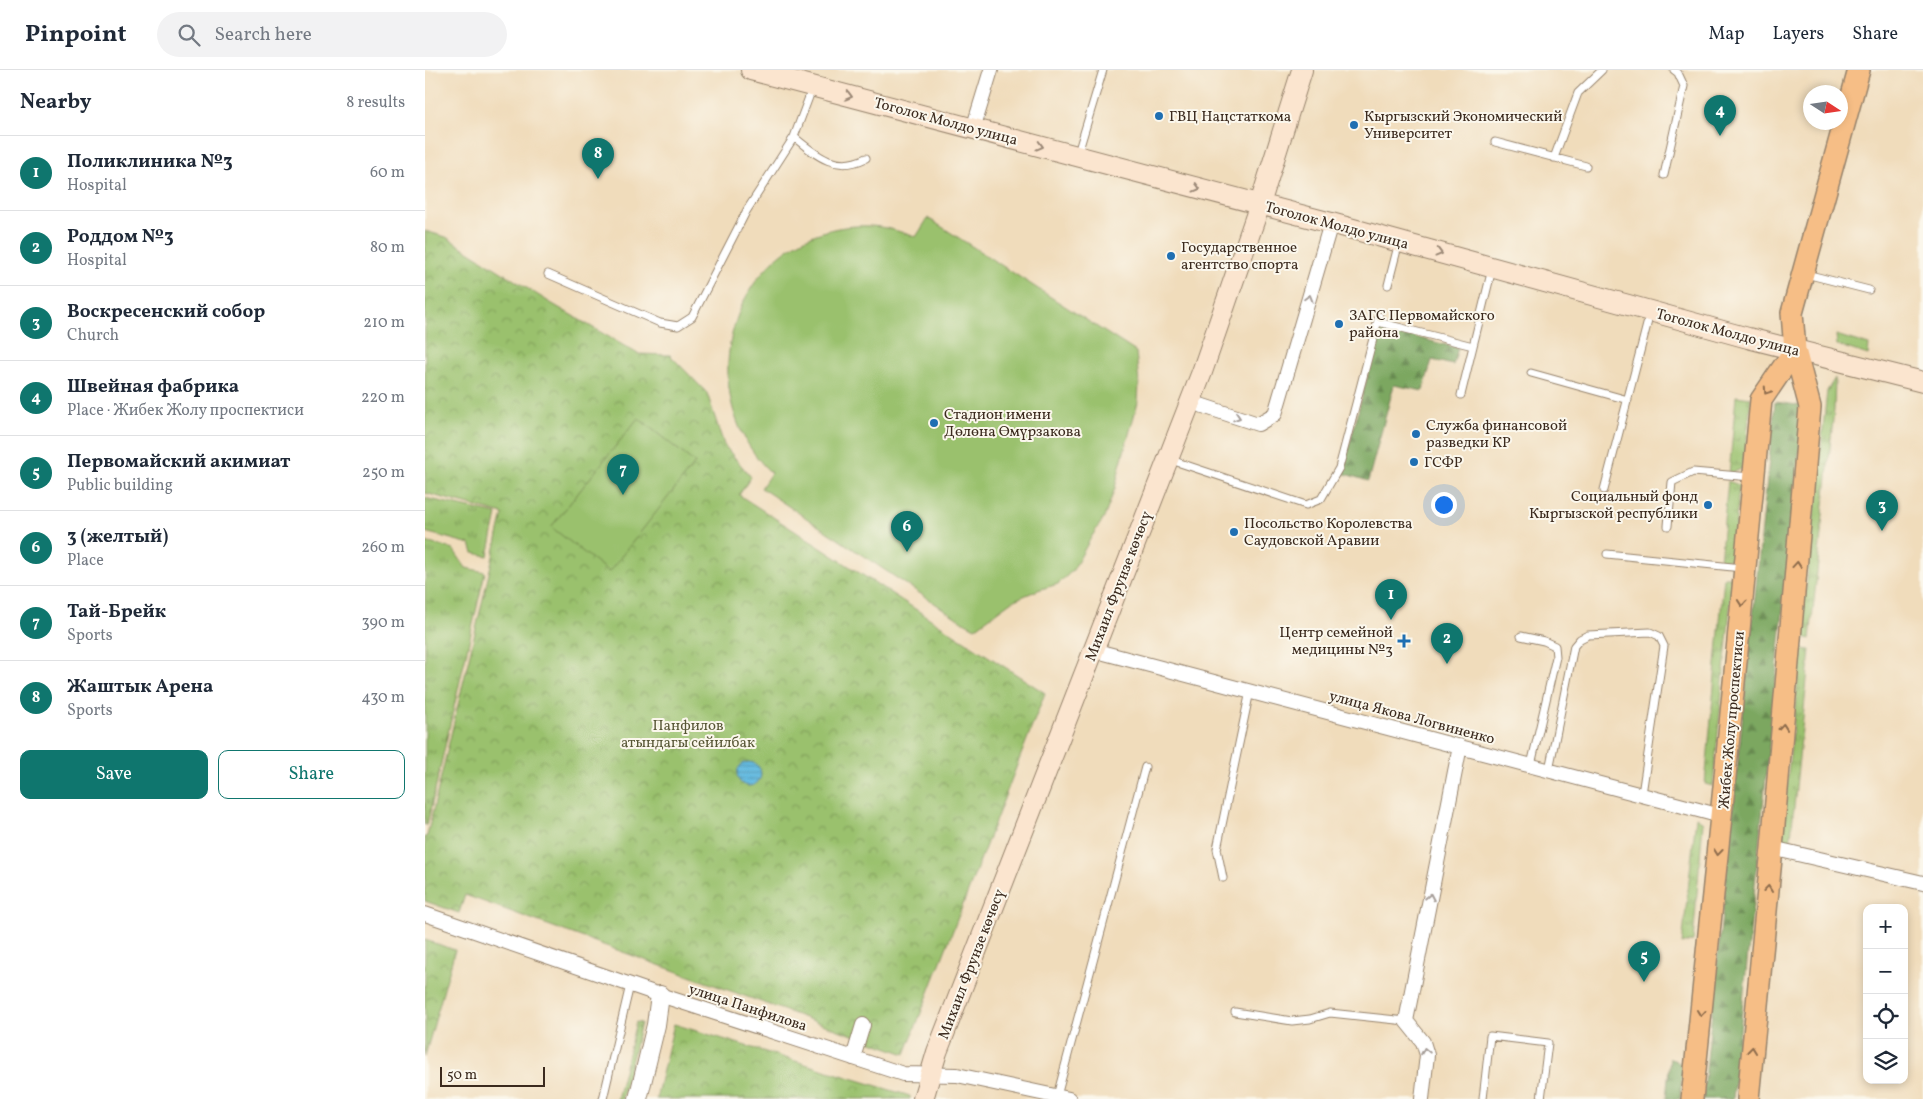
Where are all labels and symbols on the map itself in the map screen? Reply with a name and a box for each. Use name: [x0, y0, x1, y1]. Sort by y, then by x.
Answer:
north arrow: [1803, 85, 1848, 130]
one-way arrow: [845, 90, 854, 101]
street label: Тоголок Молдо улица: [871, 93, 1020, 152]
pin: 4: [1704, 95, 1736, 136]
place label: ГВЦ Нацстаткома: [1169, 107, 1291, 128]
place label: Кыргызский Экономический Университет: [1364, 107, 1562, 145]
marker: ГВЦ Нацстаткома: [1153, 110, 1165, 122]
marker: Кыргызский Экономический Университет: [1348, 119, 1360, 131]
pin: 8: [582, 138, 614, 179]
one-way arrow: [1036, 140, 1045, 151]
one-way arrow: [1193, 182, 1201, 192]
street label: Тоголок Молдо улица: [1262, 197, 1411, 256]
place label: Государственное агентство спорта: [1181, 238, 1298, 276]
one-way arrow: [1434, 247, 1442, 257]
marker: Государственное агентство спорта: [1165, 250, 1177, 262]
one-way arrow: [1304, 294, 1314, 303]
street label: Тоголок Молдо улица: [1653, 304, 1802, 363]
place label: ЗАГС Первомайского района: [1349, 306, 1495, 344]
marker: ЗАГС Первомайского района: [1333, 318, 1345, 330]
one-way arrow: [1764, 385, 1773, 394]
place label: Стадион имени Дөлөна Өмүрзакова: [944, 405, 1081, 443]
one-way arrow: [1232, 411, 1241, 421]
place label: Служба финансовой разведки КР: [1426, 416, 1567, 454]
marker: Стадион имени Дөлөна Өмүрзакова: [928, 417, 940, 429]
marker: Служба финансовой разведки КР: [1410, 428, 1422, 440]
place label: ГСФР: [1424, 453, 1463, 474]
pin: 7: [607, 454, 639, 495]
marker: ГСФР: [1408, 456, 1420, 468]
place label: Социальный фонд Кыргызской республики: [1529, 487, 1698, 525]
pin: 3: [1866, 490, 1898, 531]
your location: [1431, 492, 1457, 518]
marker: Социальный фонд Кыргызской республики: [1702, 499, 1714, 511]
street label: Михаил Фрунзе көчөсү: [1081, 508, 1158, 665]
pin: 6: [891, 511, 923, 552]
place label: Посольство Королевства Саудовской Аравии: [1244, 514, 1413, 552]
marker: Посольство Королевства Саудовской Аравии: [1228, 526, 1240, 538]
one-way arrow: [1791, 561, 1802, 569]
pin: 1: [1375, 579, 1407, 620]
one-way arrow: [1736, 599, 1747, 607]
place label: Центр семейной медицины №3: [1279, 623, 1393, 661]
pin: 2: [1431, 623, 1463, 664]
street label: Жибек Жолу проспектиси: [1714, 630, 1751, 810]
marker: Центр семейной медицины №3: [1397, 634, 1411, 648]
street label: улица Якова Логвиненко: [1326, 686, 1497, 751]
park label: Панфилов атындагы сейилбак: [621, 716, 755, 754]
one-way arrow: [1777, 723, 1788, 731]
one-way arrow: [1713, 848, 1724, 856]
one-way arrow: [1763, 884, 1774, 892]
street label: Михаил Фрунзе көчөсү: [934, 886, 1011, 1043]
one-way arrow: [1425, 892, 1435, 901]
pin: 5: [1628, 941, 1660, 982]
street label: улица Панфилова: [686, 979, 809, 1037]
one-way arrow: [1696, 1009, 1707, 1017]
one-way arrow: [1420, 1046, 1431, 1055]
one-way arrow: [1747, 1046, 1758, 1054]
scale bar: [440, 1064, 545, 1087]

